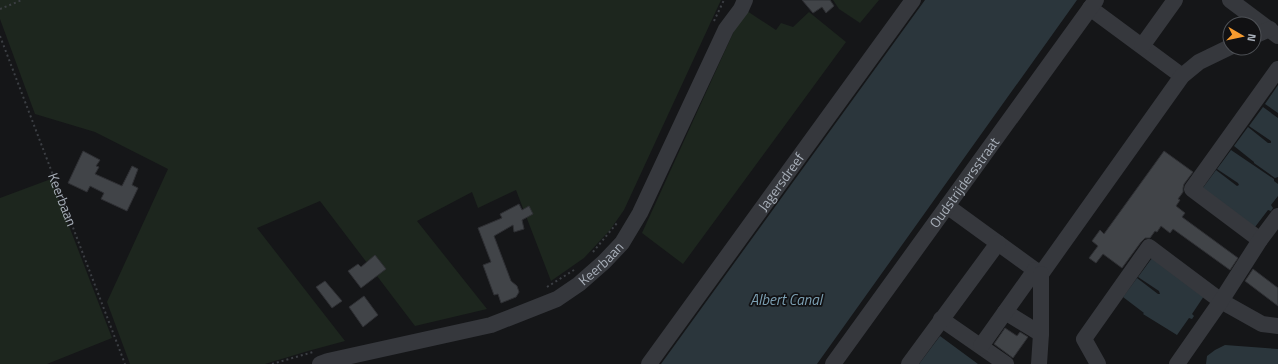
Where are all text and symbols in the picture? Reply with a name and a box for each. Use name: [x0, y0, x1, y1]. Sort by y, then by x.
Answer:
north arrow: [1222, 16, 1262, 56]
text: N: [1243, 33, 1260, 43]
street label: Oudstrijdersstraat: [924, 132, 1004, 232]
street label: Jagersdreef: [752, 148, 809, 215]
street label: Keerbaan: [43, 170, 83, 229]
street label: Keerbaan: [573, 237, 628, 290]
water label: Albert Canal: [750, 288, 824, 311]

